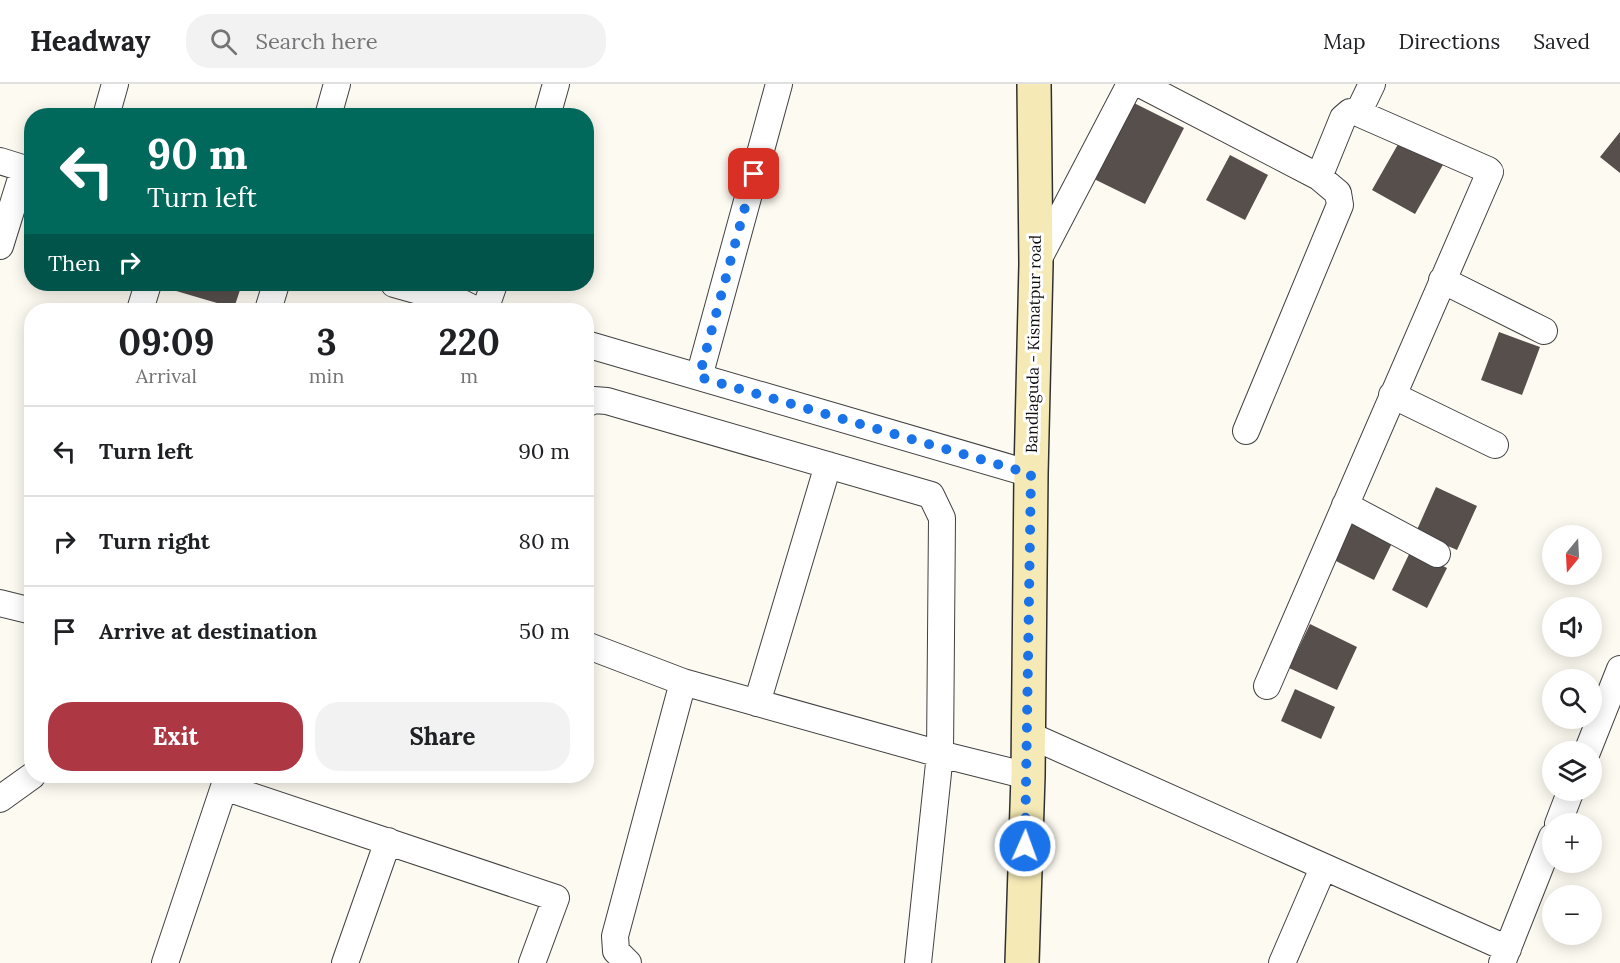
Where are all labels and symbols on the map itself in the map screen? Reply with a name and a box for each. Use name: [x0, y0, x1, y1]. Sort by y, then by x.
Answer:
pin: [728, 148, 779, 199]
street label: Bandlaguda - Kismatpur road: [1021, 234, 1045, 453]
north arrow: [1542, 525, 1602, 585]
position arrow: [993, 814, 1057, 878]

